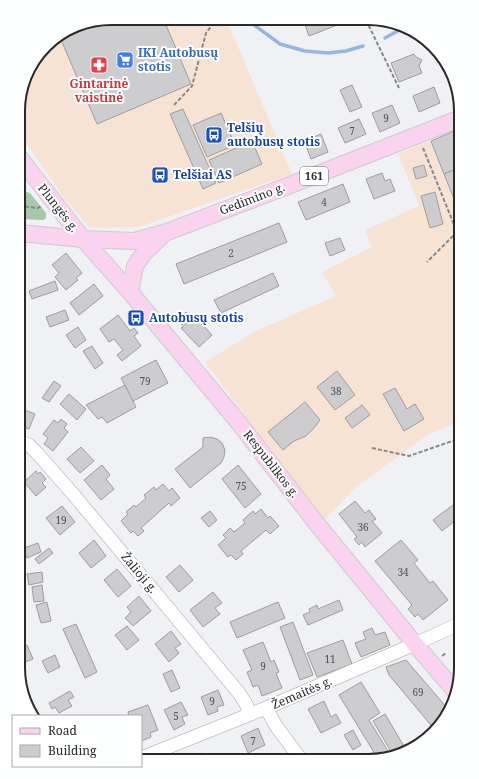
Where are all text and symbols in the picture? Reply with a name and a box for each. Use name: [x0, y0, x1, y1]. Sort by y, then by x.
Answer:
place label: IKI Autobusų stotis: [138, 44, 218, 75]
supermarket icon: IKI Autobusų stotis: [115, 50, 135, 70]
pharmacy icon: Gintarinė vaistinė: [89, 55, 109, 75]
place label: Gintarinė vaistinė: [70, 75, 129, 106]
house number: 9: [383, 111, 389, 125]
place label: Telšių autobusų stotis: [227, 119, 320, 150]
house number: 7: [349, 124, 355, 138]
bus stop icon: Telšių autobusų stotis: [204, 125, 224, 145]
bus stop icon: Telšiai AS: [150, 165, 170, 185]
place label: Telšiai AS: [173, 166, 232, 183]
road number: 161: [300, 167, 328, 185]
street label: Gedimino g.: [217, 178, 287, 219]
street label: Plungės g.: [34, 180, 83, 235]
house number: 4: [321, 195, 327, 209]
house number: 2: [228, 246, 234, 260]
bus stop icon: Autobusų stotis: [126, 308, 146, 328]
place label: Autobusų stotis: [149, 309, 244, 326]
house number: 79: [139, 374, 151, 388]
house number: 38: [330, 384, 342, 398]
street label: Respublikos g.: [240, 426, 303, 501]
house number: 75: [235, 479, 247, 493]
house number: 19: [55, 513, 67, 527]
house number: 36: [357, 520, 369, 534]
street label: Žalioji g.: [117, 549, 161, 597]
house number: 34: [397, 565, 409, 579]
house number: 11: [324, 652, 336, 666]
house number: 9: [260, 659, 266, 673]
street label: Žemaitės g.: [269, 672, 335, 713]
house number: 69: [412, 685, 424, 699]
house number: 9: [209, 694, 215, 708]
house number: 5: [173, 709, 179, 723]
legend: [12, 715, 142, 767]
text: Road: [48, 722, 78, 739]
house number: 7: [250, 734, 256, 748]
text: Building: [48, 742, 97, 759]

